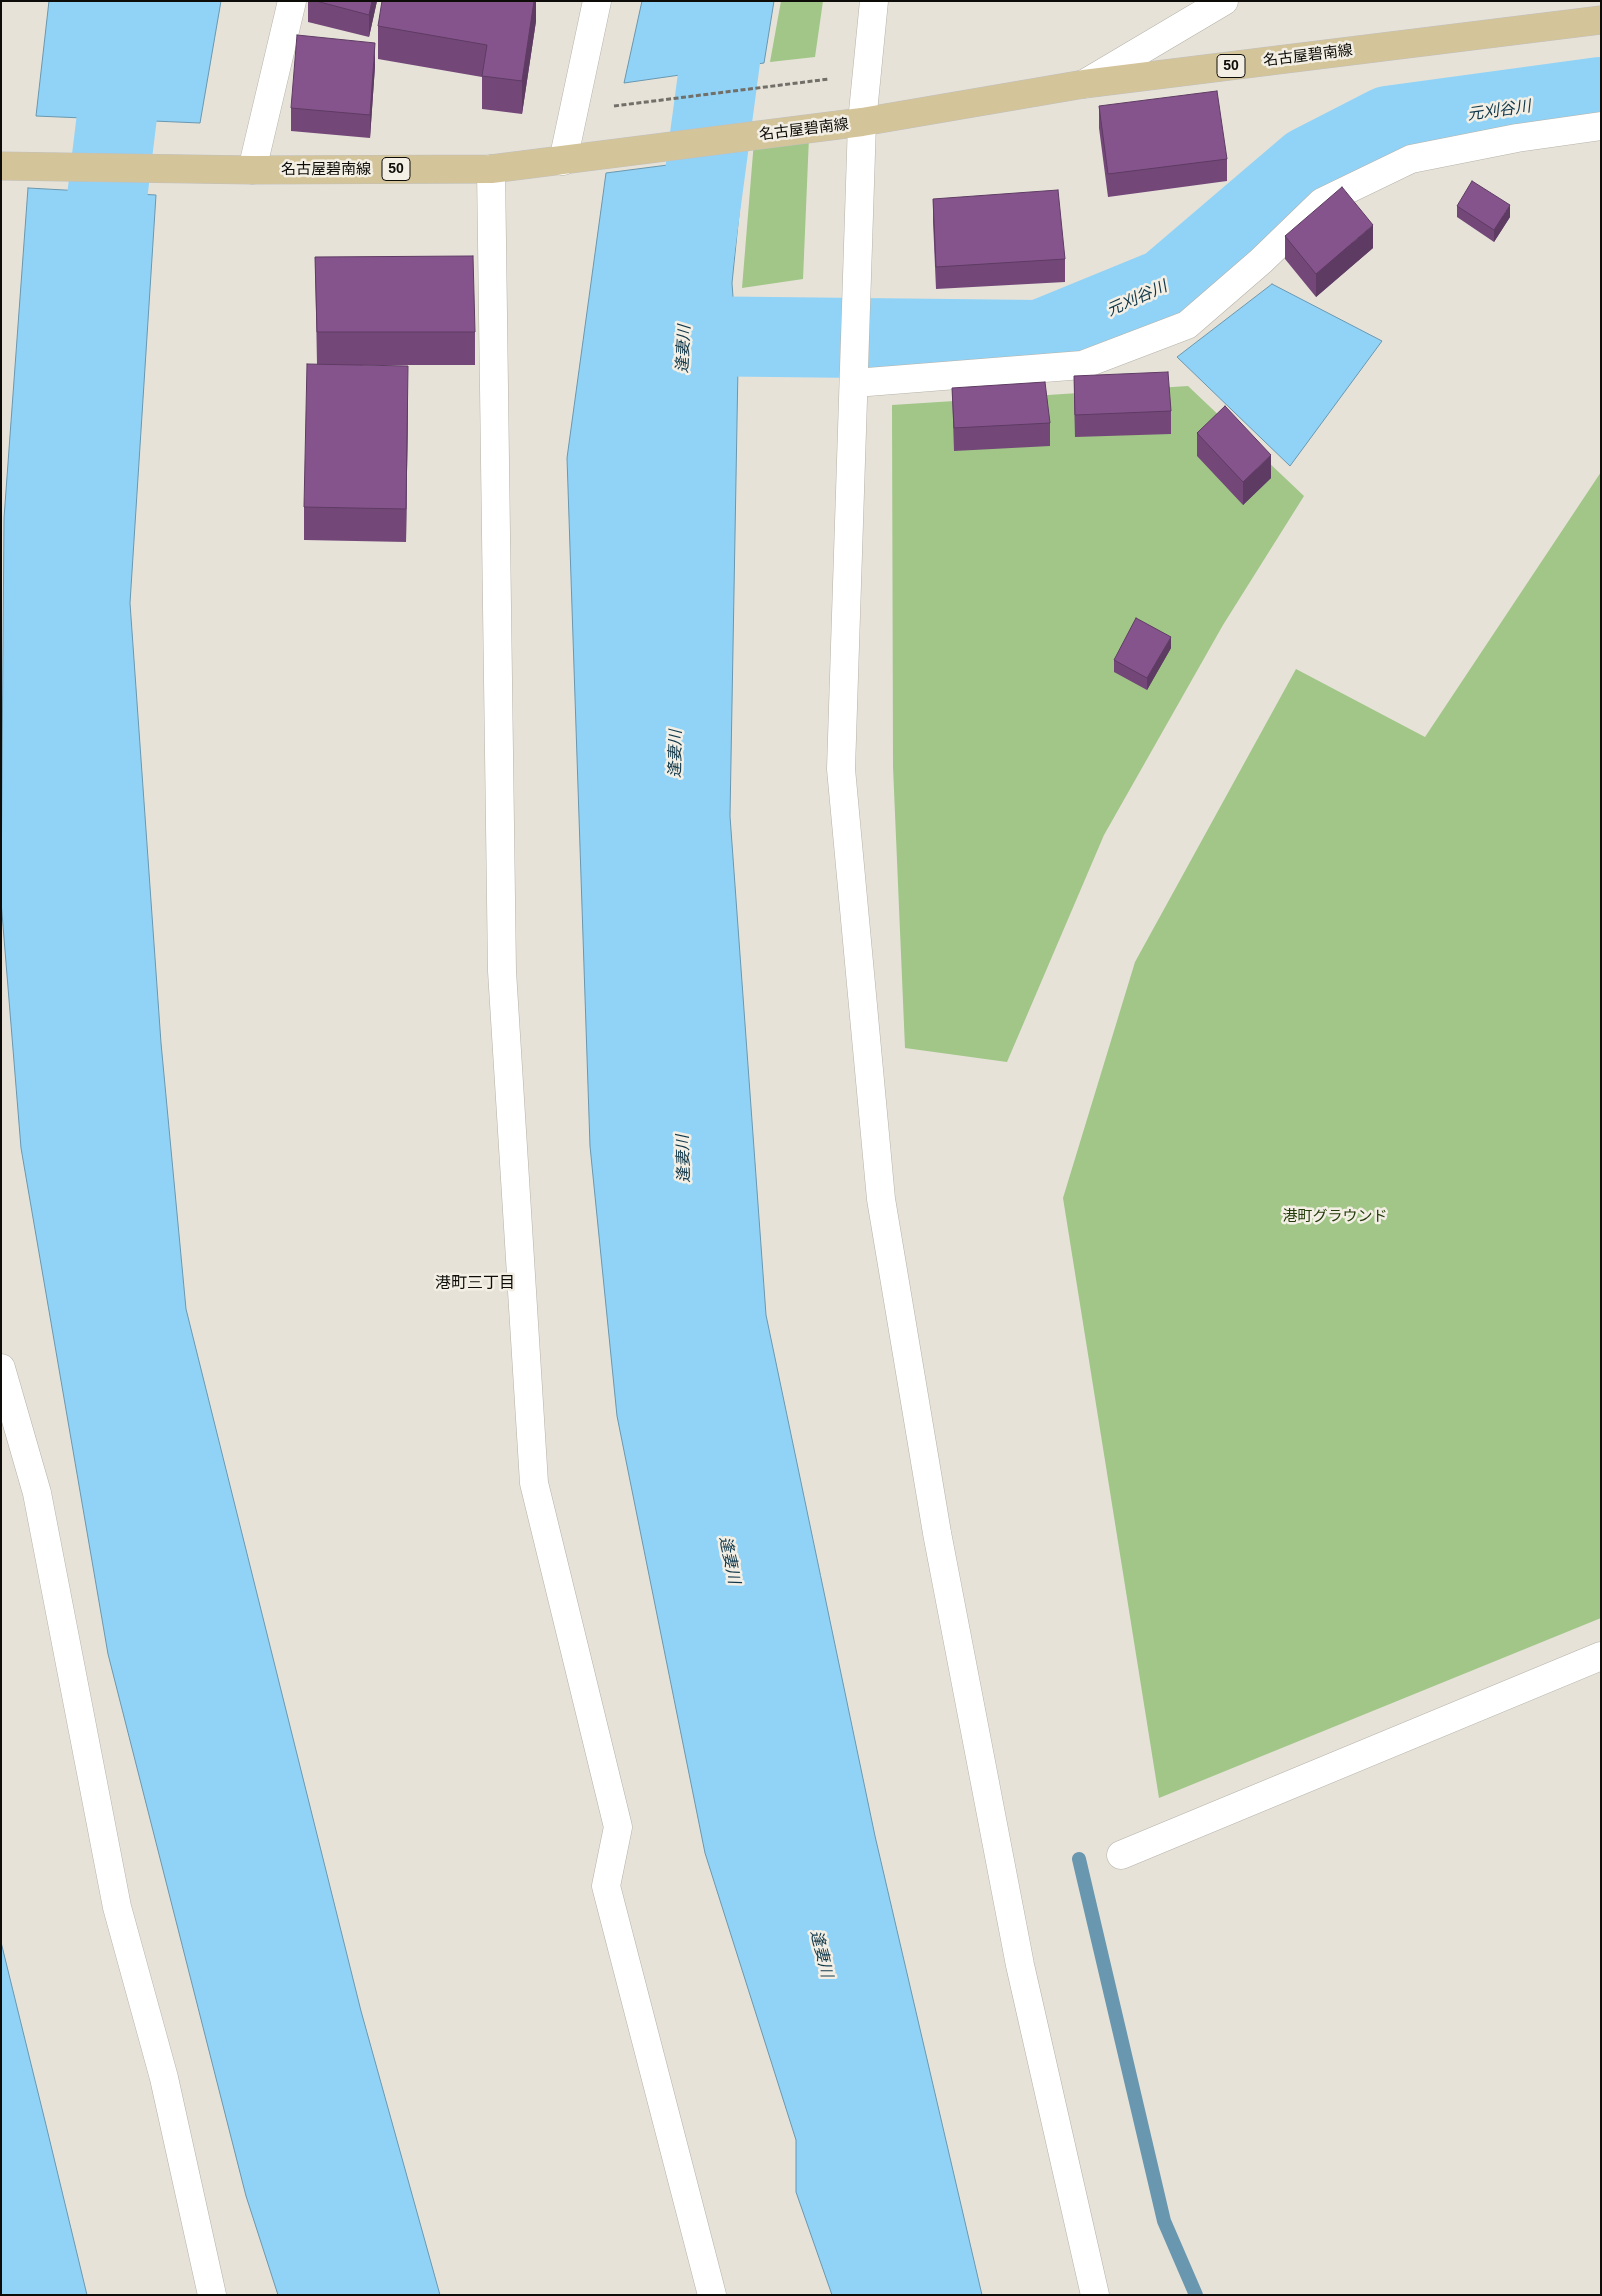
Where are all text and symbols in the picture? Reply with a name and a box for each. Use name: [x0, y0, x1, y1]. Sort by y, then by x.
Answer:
street label: 名古屋碧南線: [1262, 42, 1354, 70]
road number: 50: [1217, 54, 1245, 78]
water label: 元刈谷川: [1466, 97, 1532, 125]
street label: 名古屋碧南線: [758, 116, 850, 144]
road number: 50: [382, 157, 410, 180]
street label: 名古屋碧南線: [281, 161, 371, 179]
water label: 元刈谷川: [1104, 277, 1170, 321]
water label: 逢妻川: [673, 325, 695, 373]
water label: 逢妻川: [666, 730, 686, 778]
water label: 逢妻川: [674, 1135, 694, 1183]
park label: 港町グラウンド: [1283, 1208, 1387, 1226]
district label: 港町三丁目: [435, 1274, 515, 1294]
water label: 逢妻川: [715, 1535, 743, 1585]
water label: 逢妻川: [806, 1928, 836, 1980]

